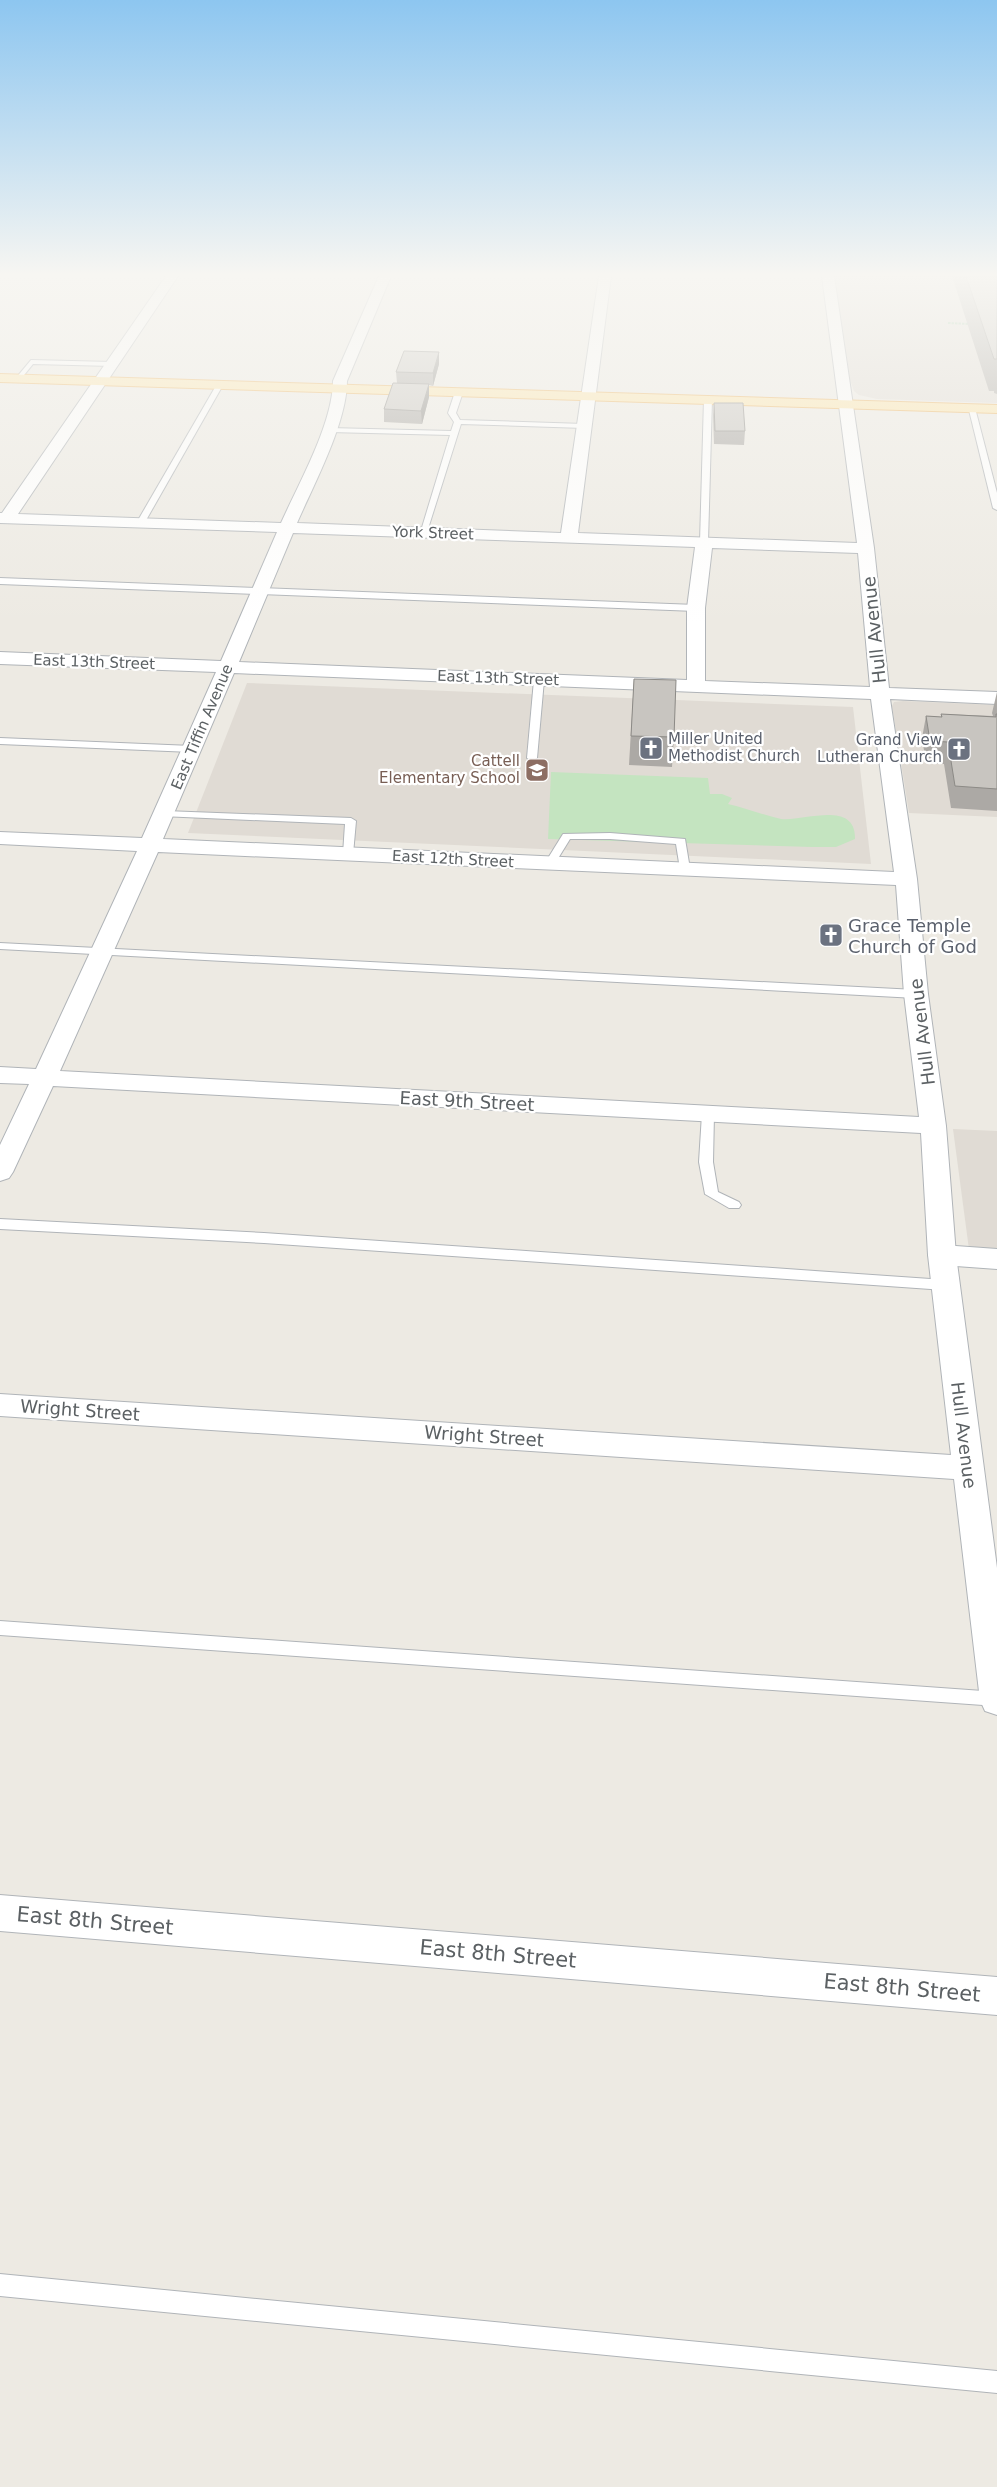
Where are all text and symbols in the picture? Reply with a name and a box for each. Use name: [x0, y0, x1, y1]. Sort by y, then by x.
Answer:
street label: York Street: [391, 523, 474, 543]
street label: Hull Avenue: [858, 575, 890, 685]
street label: East 13th Street: [33, 651, 155, 673]
street label: East Tiffin Avenue: [167, 662, 237, 792]
street label: East 13th Street: [437, 667, 559, 689]
place label: Miller United Methodist Church: [668, 730, 800, 765]
place label: Grand View Lutheran Church: [817, 731, 942, 766]
church icon: Miller United Methodist Church: [638, 735, 664, 761]
church icon: Grand View Lutheran Church: [946, 736, 972, 762]
place label: Cattell Elementary School: [379, 752, 520, 787]
school or university icon: Cattell Elementary School: [524, 757, 550, 783]
street label: East 12th Street: [392, 847, 514, 871]
place label: Grace Temple Church of God: [848, 915, 977, 957]
church icon: Grace Temple Church of God: [818, 922, 844, 948]
street label: Hull Avenue: [905, 977, 939, 1087]
street label: East 9th Street: [399, 1087, 535, 1115]
street label: Hull Avenue: [947, 1380, 981, 1490]
street label: Wright Street: [20, 1395, 140, 1425]
street label: Wright Street: [424, 1421, 544, 1451]
street label: East 8th Street: [16, 1902, 174, 1940]
street label: East 8th Street: [419, 1935, 577, 1973]
street label: East 8th Street: [823, 1969, 981, 2007]

